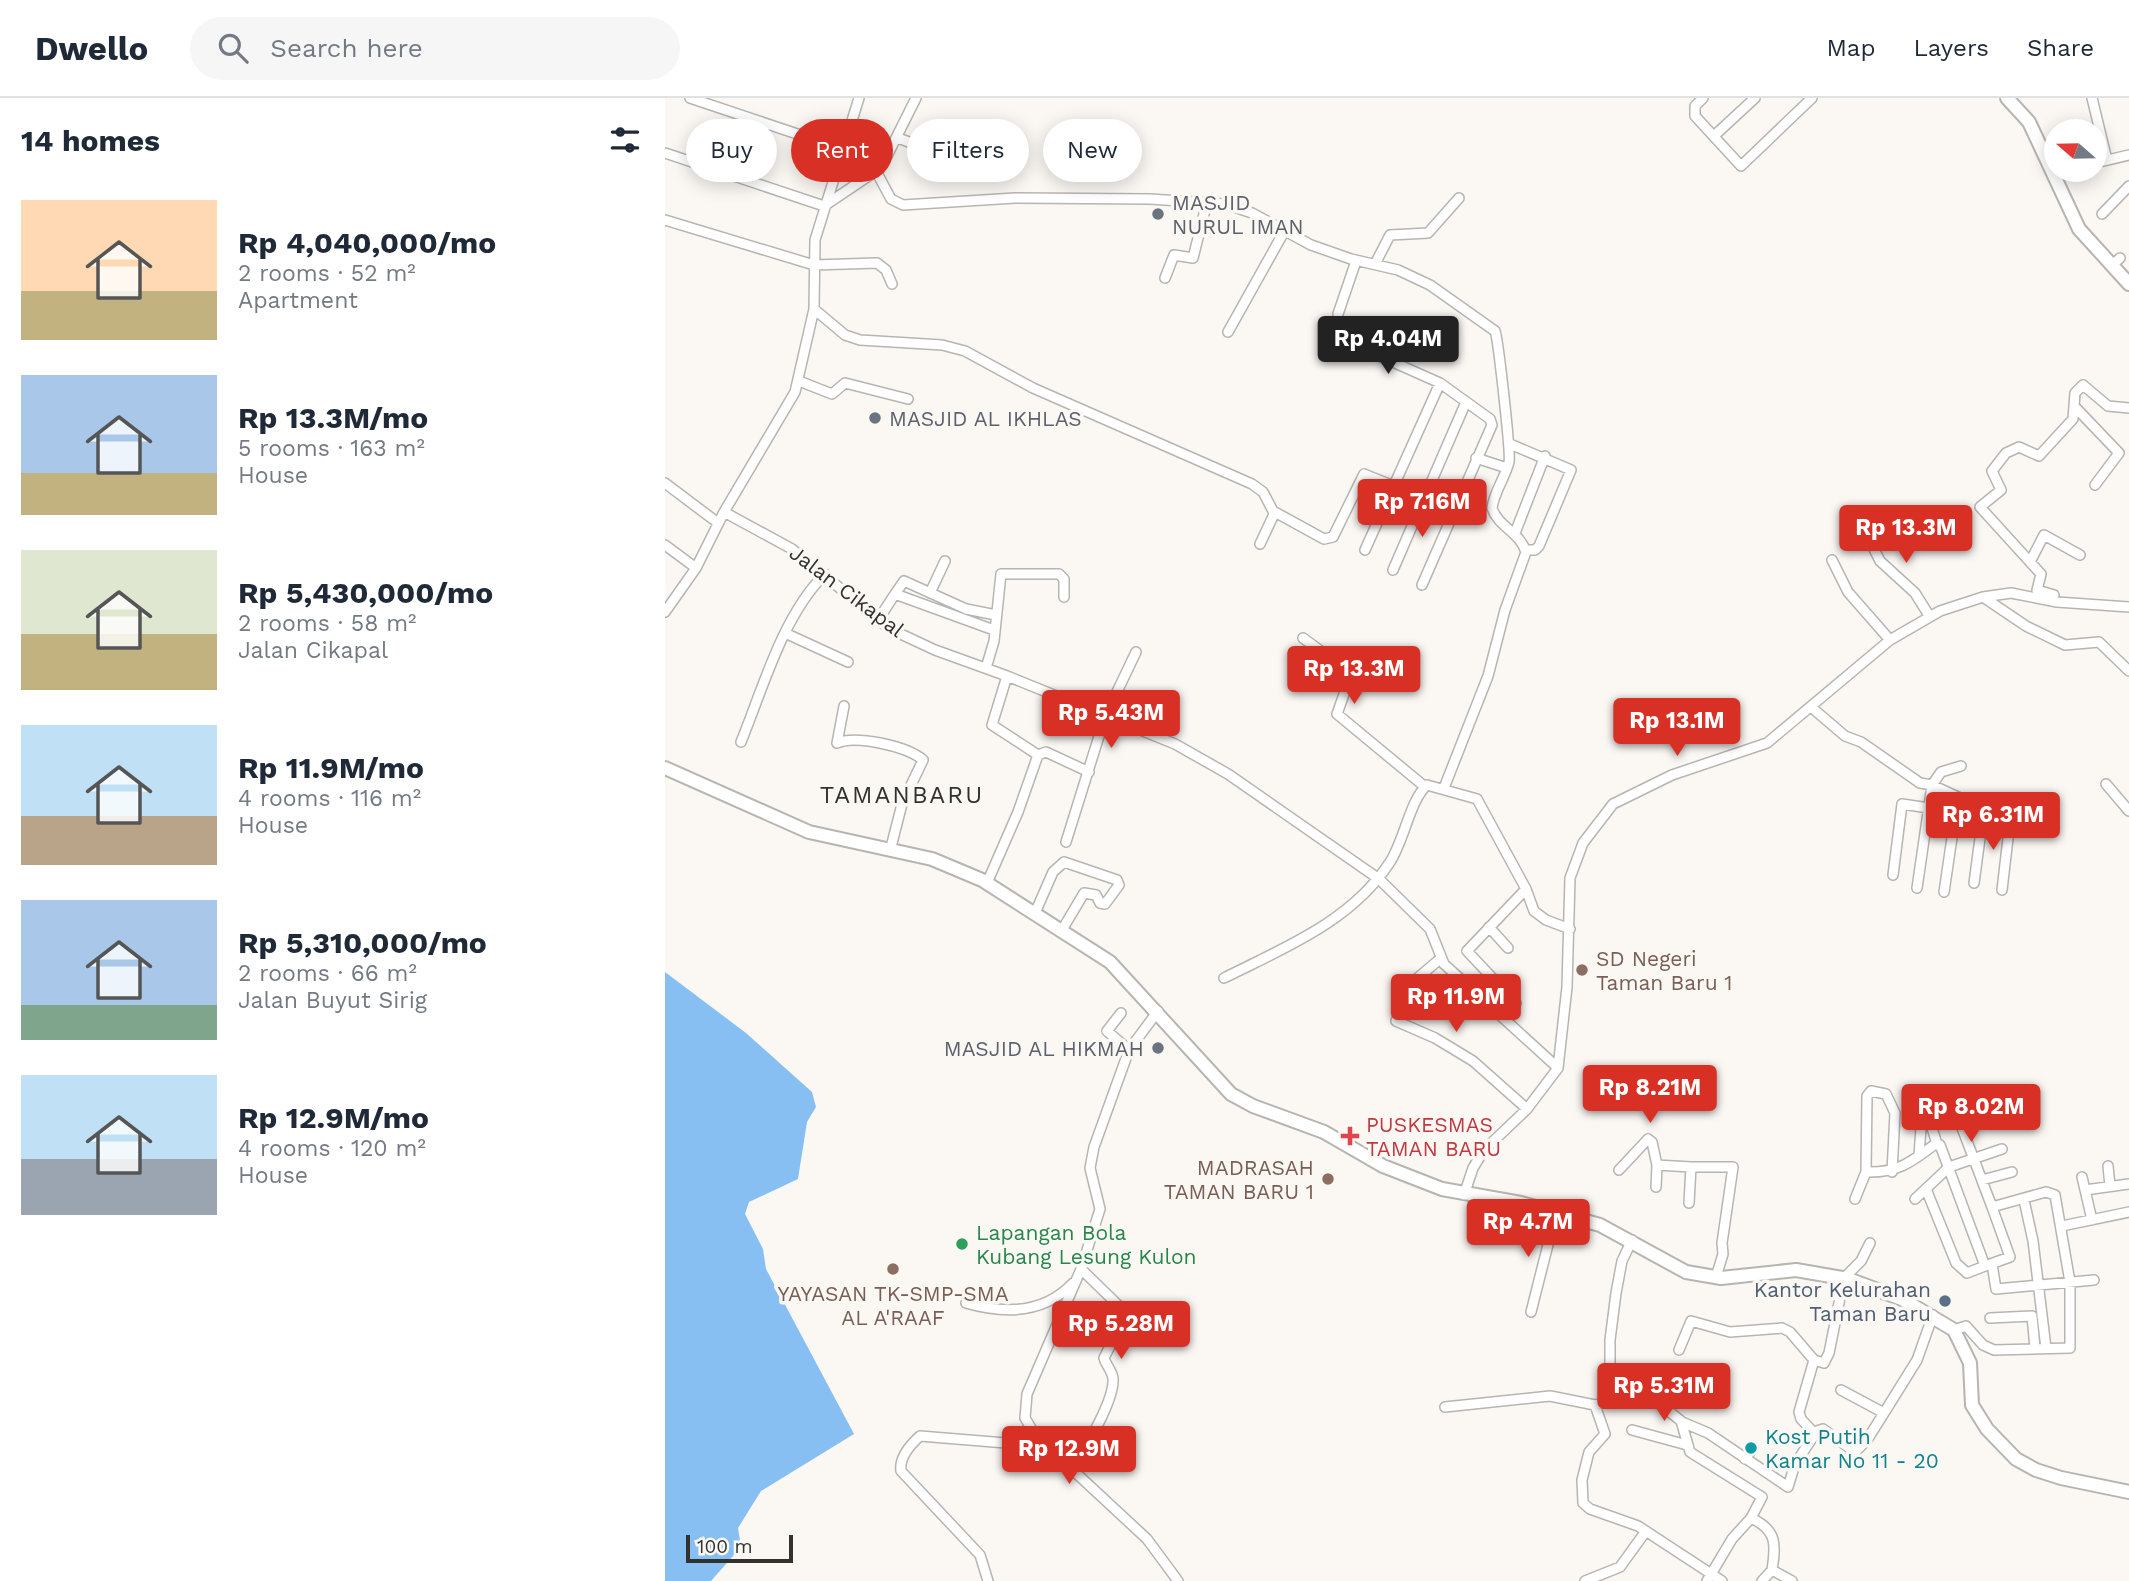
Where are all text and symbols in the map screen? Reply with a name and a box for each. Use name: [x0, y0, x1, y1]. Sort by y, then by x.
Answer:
search box: [190, 17, 680, 80]
text: Dwello: [35, 29, 148, 68]
icon: search: [214, 29, 252, 67]
text: Search here: [270, 33, 423, 63]
text: Map: [1827, 34, 1875, 62]
text: Layers: [1913, 34, 1989, 62]
text: Share: [2027, 34, 2094, 62]
chip: Buy: [686, 119, 777, 182]
chip: Rent: [791, 119, 893, 182]
chip: Filters: [907, 119, 1029, 182]
chip: New: [1043, 119, 1142, 182]
north arrow: [2044, 119, 2107, 182]
map controls: [2044, 119, 2107, 182]
icon: filters: [606, 121, 644, 159]
text: 14 homes: [21, 123, 160, 158]
place label: MASJID NURUL IMAN: [1172, 190, 1304, 239]
marker: MASJID NURUL IMAN: [1150, 206, 1166, 222]
text: Rp 4,040,000/mo: [238, 225, 496, 260]
icon: home: [77, 228, 161, 312]
text: 2 rooms · 52 m²: [238, 260, 416, 287]
text: Apartment: [238, 287, 358, 314]
pin: Rp 4.04M: [1316, 316, 1460, 376]
text: Rp 4.04M: [1334, 325, 1442, 352]
text: Rp 13.3M/mo: [238, 400, 428, 435]
icon: home: [77, 403, 161, 487]
place label: MASJID AL IKHLAS: [889, 406, 1082, 431]
marker: MASJID AL IKHLAS: [867, 410, 883, 426]
text: 5 rooms · 163 m²: [238, 435, 425, 462]
text: House: [238, 462, 308, 489]
pin: Rp 7.16M: [1350, 480, 1494, 539]
text: Rp 7.16M: [1374, 488, 1470, 515]
pin: Rp 13.3M: [1834, 505, 1978, 565]
text: Rp 13.3M: [1855, 514, 1957, 541]
street label: Jalan Cikapal: [785, 540, 910, 643]
text: Rp 5,430,000/mo: [238, 575, 493, 610]
icon: home: [77, 578, 161, 662]
text: 2 rooms · 58 m²: [238, 610, 417, 637]
text: Jalan Cikapal: [238, 637, 388, 664]
pin: Rp 13.3M: [1282, 646, 1426, 706]
text: Rp 13.3M: [1303, 655, 1405, 682]
pin: Rp 5.43M: [1039, 690, 1183, 750]
pin: Rp 13.1M: [1605, 698, 1749, 758]
text: Rp 5.43M: [1058, 699, 1164, 726]
text: Rp 13.1M: [1629, 707, 1725, 734]
text: Rp 11.9M/mo: [238, 750, 424, 785]
icon: home: [77, 753, 161, 837]
district label: TAMANBARU: [820, 781, 984, 809]
text: 4 rooms · 116 m²: [238, 785, 421, 812]
pin: Rp 6.31M: [1921, 792, 2065, 852]
text: Rp 6.31M: [1942, 801, 2044, 828]
text: House: [238, 812, 308, 839]
text: Rp 5,310,000/mo: [238, 925, 487, 960]
icon: home: [77, 928, 161, 1012]
place label: SD Negeri Taman Baru 1: [1596, 946, 1733, 995]
text: 2 rooms · 66 m²: [238, 960, 417, 987]
marker: SD Negeri Taman Baru 1: [1574, 962, 1590, 978]
pin: Rp 11.9M: [1384, 974, 1528, 1034]
text: Rp 11.9M: [1407, 983, 1505, 1010]
text: Jalan Buyut Sirig: [238, 987, 427, 1014]
place label: MASJID AL HIKMAH: [944, 1036, 1144, 1061]
marker: MASJID AL HIKMAH: [1150, 1040, 1166, 1056]
pin: Rp 8.21M: [1578, 1066, 1722, 1125]
text: Rp 8.21M: [1599, 1074, 1701, 1101]
pin: Rp 8.02M: [1899, 1084, 2043, 1144]
text: Rp 8.02M: [1917, 1093, 2025, 1120]
text: Rp 12.9M/mo: [238, 1100, 429, 1135]
icon: home: [77, 1103, 161, 1187]
place label: PUSKESMAS TAMAN BARU: [1366, 1112, 1501, 1161]
marker: PUSKESMAS TAMAN BARU: [1340, 1126, 1360, 1146]
text: 4 rooms · 120 m²: [238, 1135, 426, 1162]
place label: MADRASAH TAMAN BARU 1: [1164, 1155, 1314, 1204]
text: House: [238, 1162, 308, 1189]
marker: MADRASAH TAMAN BARU 1: [1320, 1171, 1336, 1187]
pin: Rp 4.7M: [1463, 1200, 1593, 1259]
text: Rp 4.7M: [1483, 1208, 1573, 1235]
place label: Lapangan Bola Kubang Lesung Kulon: [976, 1220, 1197, 1269]
marker: Lapangan Bola Kubang Lesung Kulon: [954, 1236, 970, 1252]
marker: YAYASAN TK-SMP-SMA AL A'RAAF: [885, 1261, 901, 1277]
place label: Kantor Kelurahan Taman Baru: [1754, 1277, 1931, 1326]
place label: YAYASAN TK-SMP-SMA AL A'RAAF: [777, 1281, 1009, 1330]
marker: Kantor Kelurahan Taman Baru: [1937, 1293, 1953, 1309]
pin: Rp 5.28M: [1049, 1302, 1193, 1361]
text: Rp 5.28M: [1068, 1310, 1174, 1337]
pin: Rp 5.31M: [1592, 1364, 1736, 1423]
text: Rp 5.31M: [1613, 1372, 1715, 1399]
place label: Kost Putih Kamar No 11 - 20: [1765, 1424, 1939, 1473]
pin: Rp 12.9M: [997, 1426, 1141, 1486]
text: Rp 12.9M: [1018, 1435, 1120, 1462]
marker: Kost Putih Kamar No 11 - 20: [1743, 1440, 1759, 1456]
scale bar: [686, 1532, 793, 1564]
text: 100 m: [697, 1535, 753, 1558]

